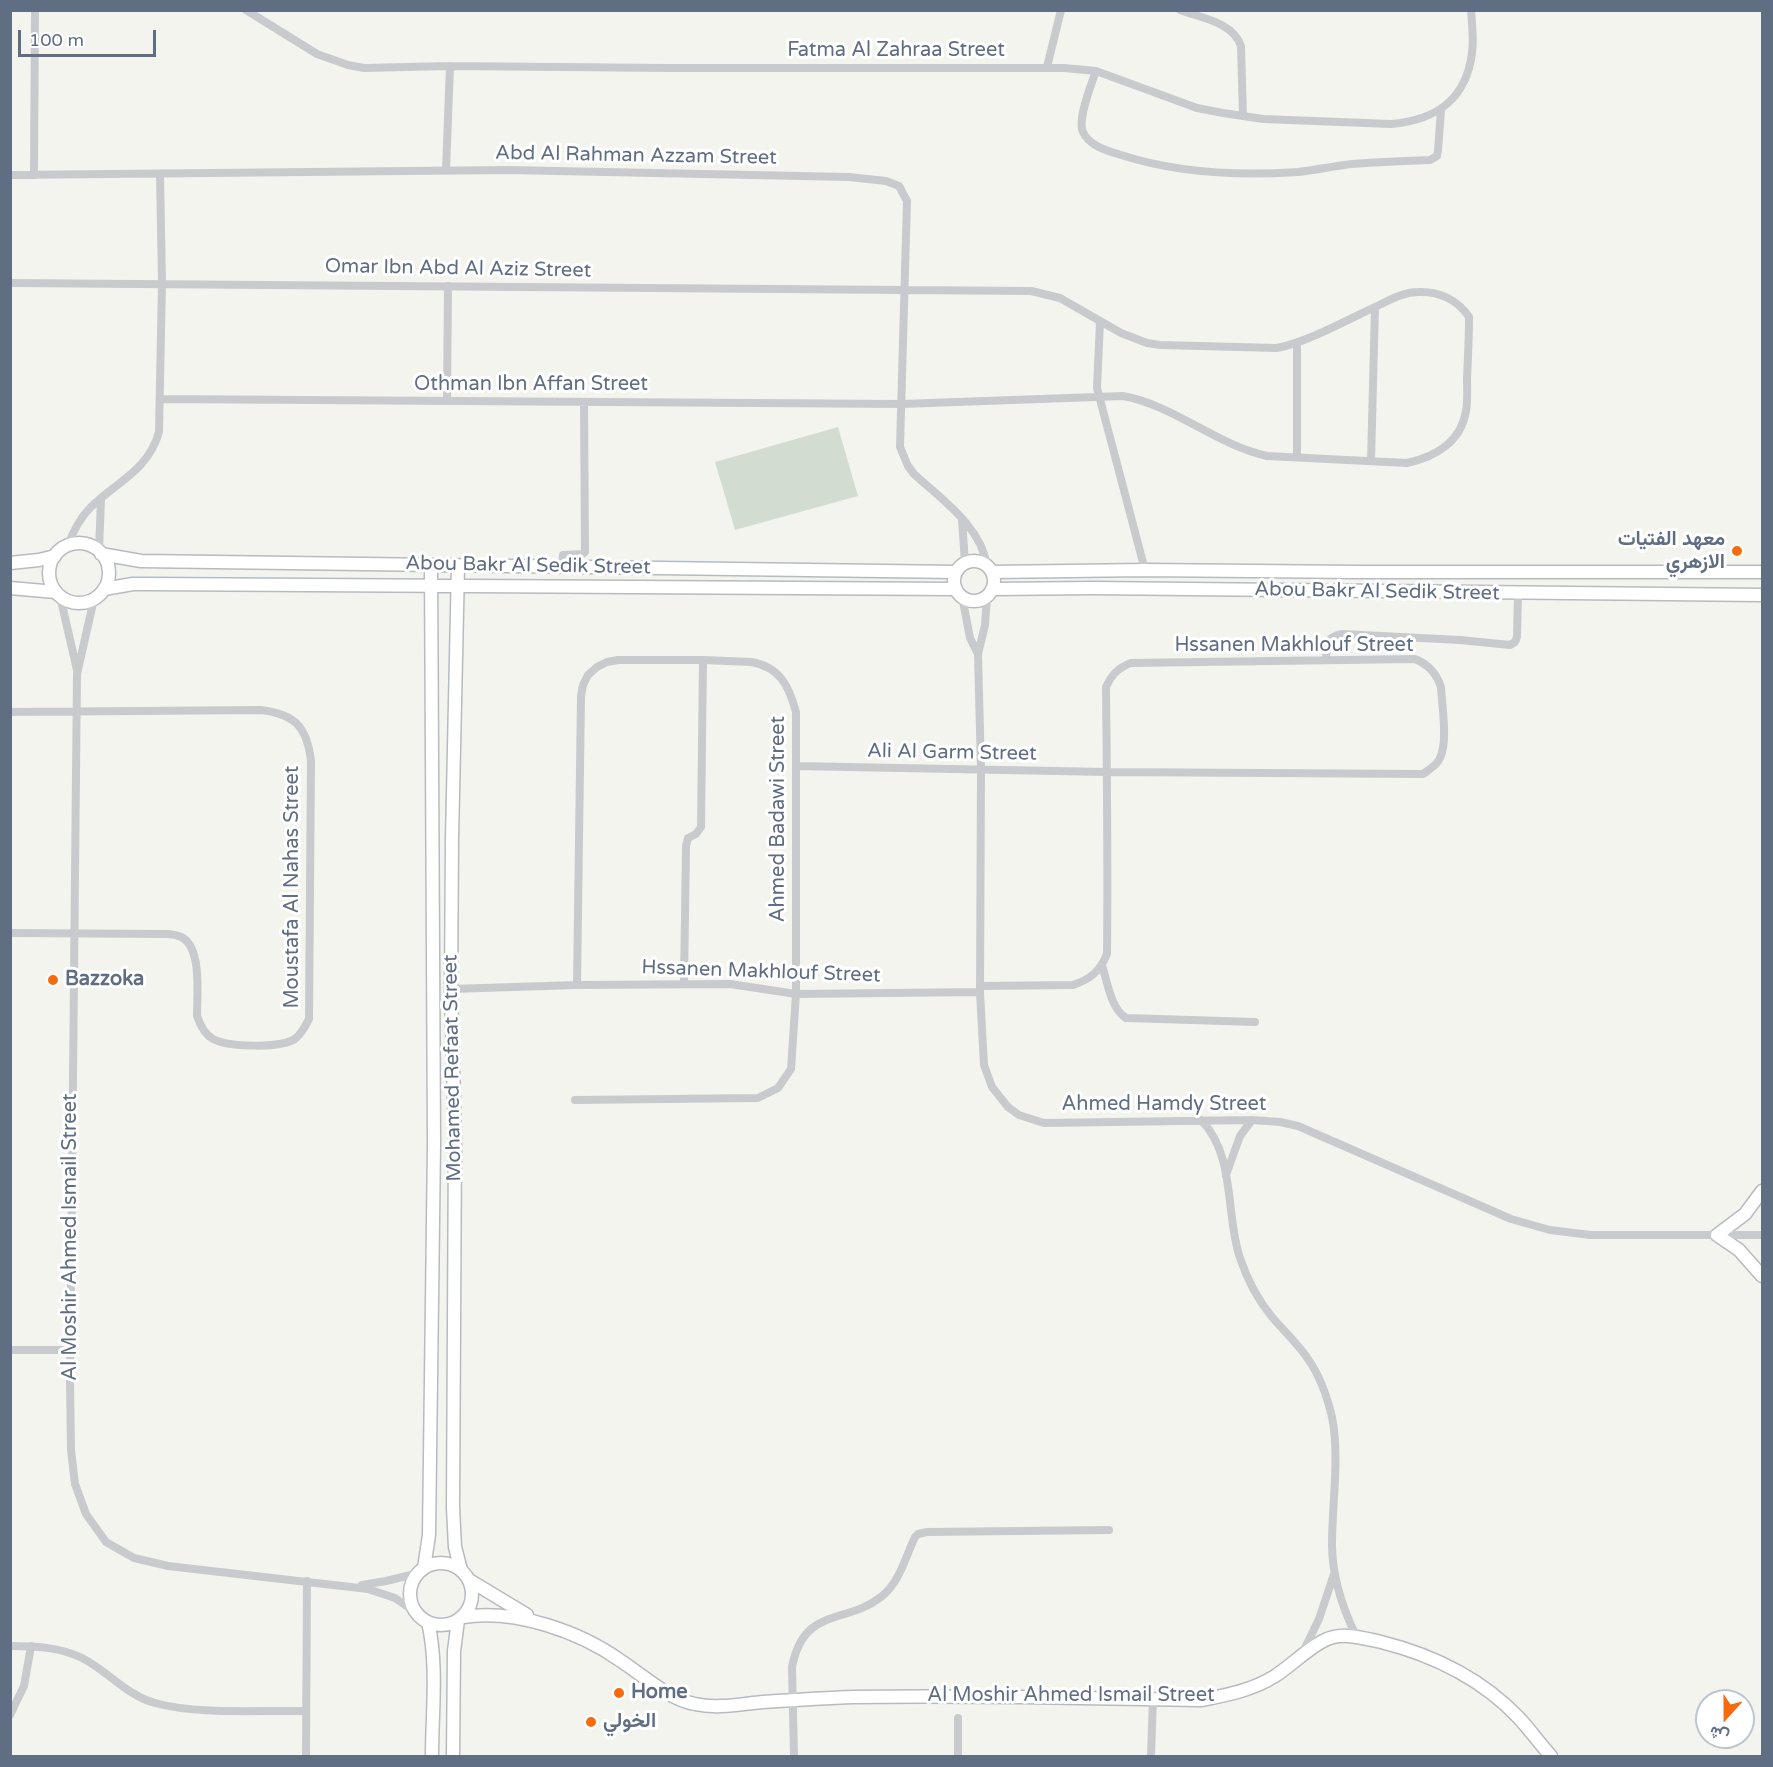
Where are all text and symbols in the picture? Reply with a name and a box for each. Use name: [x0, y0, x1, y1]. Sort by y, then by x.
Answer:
scale bar: [21, 18, 159, 56]
text: 100 m: [29, 29, 84, 51]
street label: Fatma Al Zahraa Street: [787, 39, 1005, 63]
street label: Abd Al Rahman Azzam Street: [495, 142, 777, 170]
street label: Omar Ibn Abd Al Aziz Street: [325, 255, 591, 283]
street label: Othman Ibn Affan Street: [414, 373, 648, 397]
place label: معهد الفتيات الازهري: [1618, 528, 1725, 575]
marker: معهد الفتيات الازهري: [1730, 544, 1744, 558]
street label: Abou Bakr Al Sedik Street: [405, 552, 651, 580]
street label: Abou Bakr Al Sedik Street: [1254, 578, 1500, 606]
street label: Hssanen Makhlouf Street: [1174, 634, 1414, 658]
street label: Ahmed Badawi Street: [767, 716, 791, 922]
street label: Ali Al Garm Street: [867, 740, 1037, 766]
street label: Moustafa Al Nahas Street: [281, 766, 305, 1008]
street label: Mohamed Refaat Street: [439, 954, 467, 1182]
street label: Hssanen Makhlouf Street: [641, 956, 881, 988]
place label: Bazzoka: [65, 968, 144, 992]
marker: Bazzoka: [46, 973, 60, 987]
street label: Al Moshir Ahmed Ismail Street: [59, 1093, 83, 1381]
street label: Ahmed Hamdy Street: [1062, 1093, 1266, 1117]
place label: Home: [631, 1681, 688, 1705]
street label: Al Moshir Ahmed Ismail Street: [927, 1684, 1215, 1708]
marker: Home: [612, 1686, 626, 1700]
north arrow: [1695, 1689, 1755, 1749]
place label: الخولي: [603, 1710, 656, 1734]
marker: الخولي: [584, 1715, 598, 1729]
text: ش: [1707, 1721, 1732, 1747]

